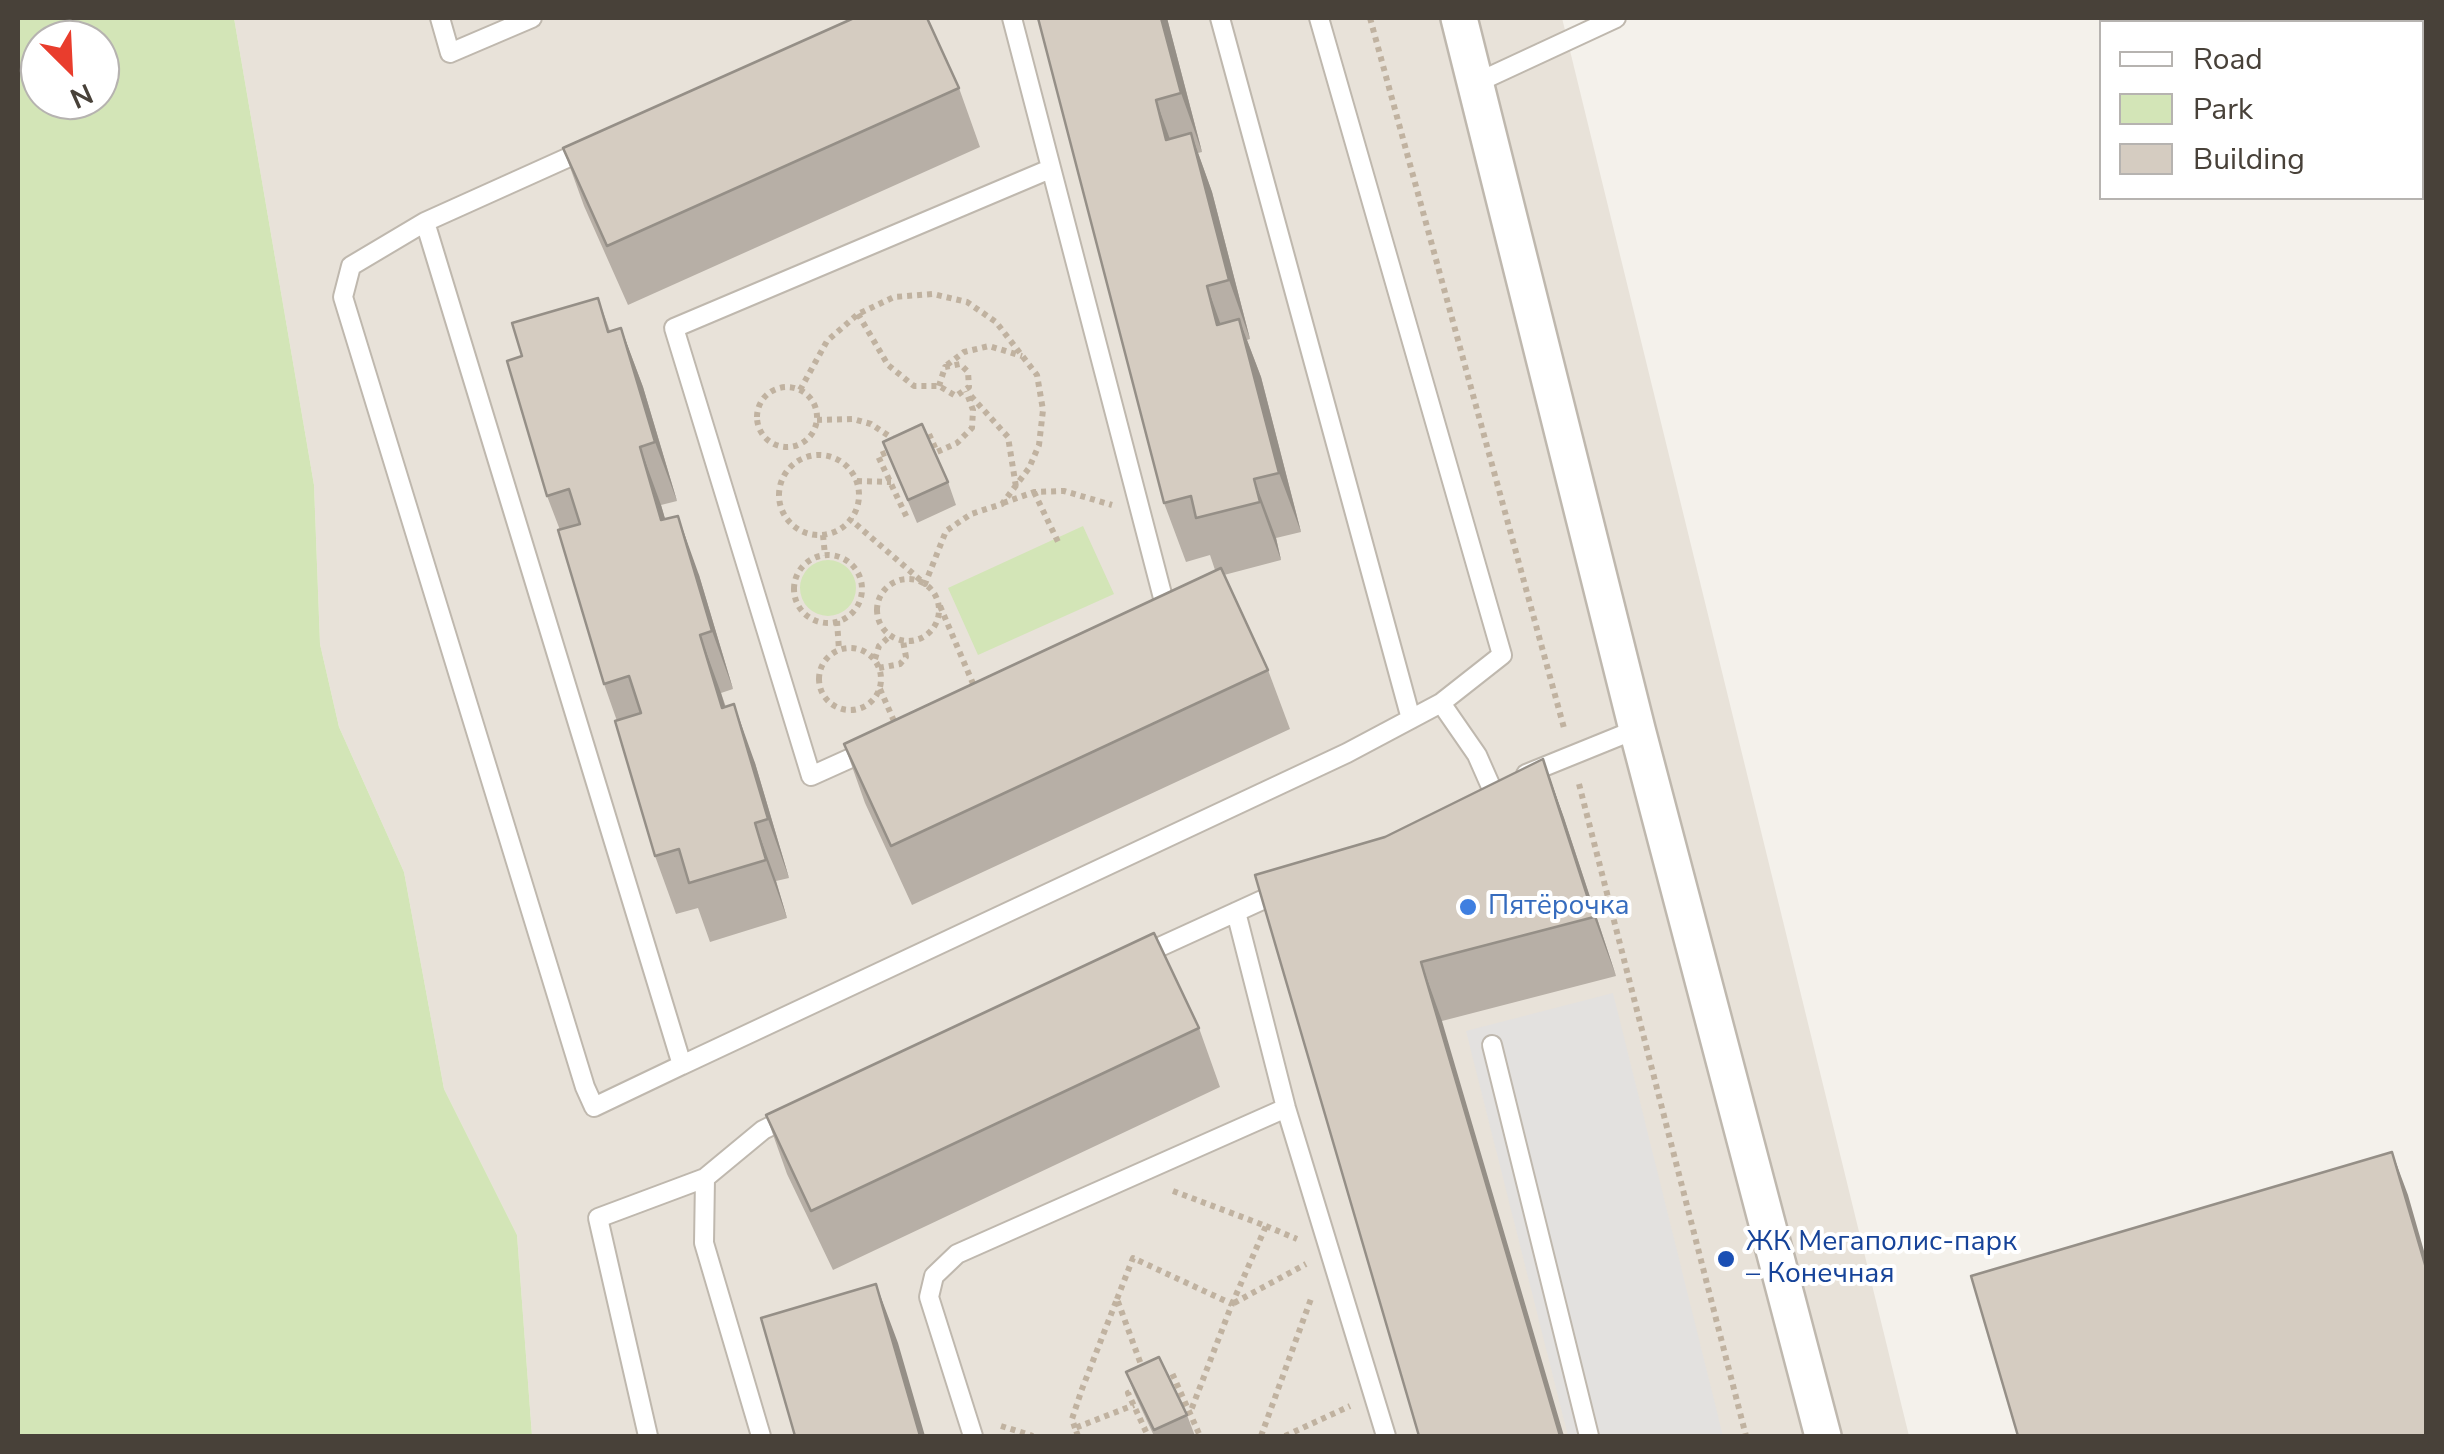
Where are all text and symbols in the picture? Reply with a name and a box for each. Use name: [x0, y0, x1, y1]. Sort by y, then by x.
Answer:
north arrow: [20, 20, 120, 120]
legend: [2099, 20, 2424, 200]
text: Road: [2193, 39, 2263, 80]
text: N: [64, 74, 99, 117]
text: Park: [2193, 89, 2253, 130]
text: Building: [2193, 139, 2305, 180]
place label: Пятёрочка: [1488, 890, 1630, 924]
marker: Пятёрочка: [1457, 896, 1479, 918]
place label: ЖК Мегаполис-парк – Конечная: [1746, 1226, 2017, 1292]
marker: ЖК Мегаполис-парк – Конечная: [1715, 1248, 1737, 1270]

